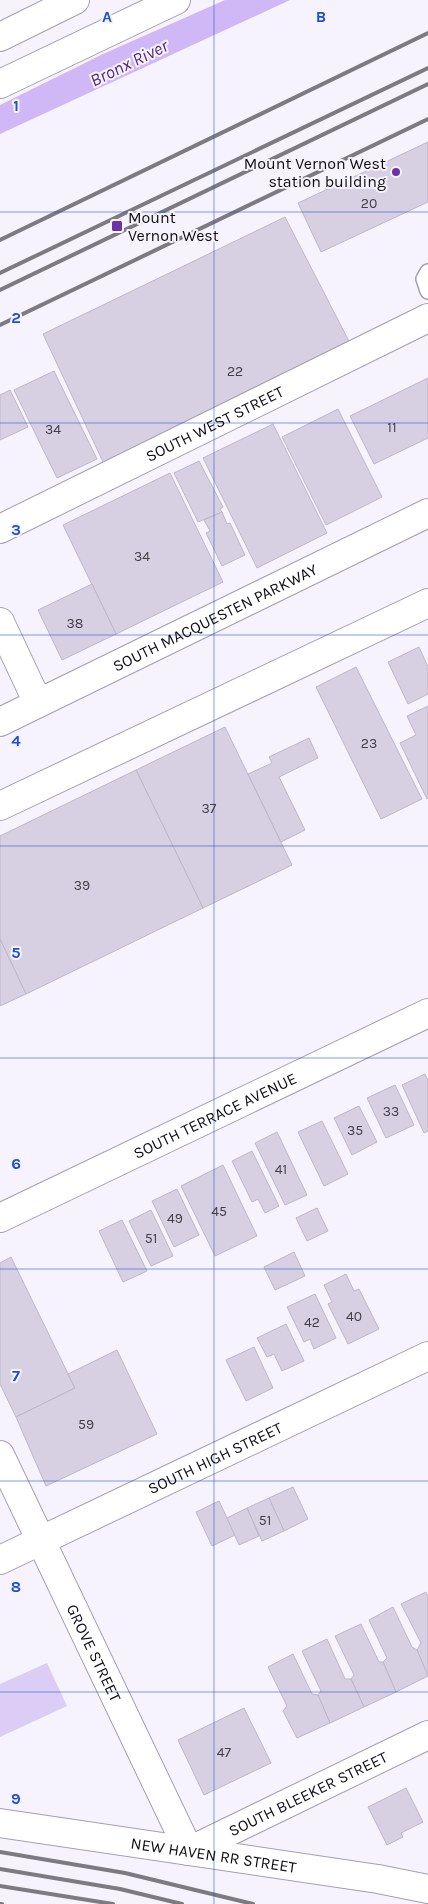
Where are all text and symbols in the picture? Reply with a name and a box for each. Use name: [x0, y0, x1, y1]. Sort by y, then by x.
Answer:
text: A: [102, 7, 112, 26]
text: B: [316, 7, 326, 26]
water label: Bronx River: [86, 34, 173, 91]
text: 1: [13, 96, 19, 115]
place label: Mount Vernon West station building: [244, 154, 386, 191]
marker: Mount Vernon West station building: [390, 166, 402, 178]
house number: 20: [361, 195, 377, 212]
place label: Mount Vernon West: [128, 208, 219, 245]
marker: Mount Vernon West: [110, 219, 124, 233]
text: 2: [11, 308, 21, 327]
house number: 22: [227, 363, 243, 380]
street label: SOUTH WEST STREET: [143, 382, 287, 466]
house number: 11: [387, 419, 397, 436]
house number: 34: [45, 421, 61, 438]
text: 3: [11, 520, 21, 539]
house number: 34: [134, 548, 150, 565]
street label: SOUTH MACQUESTEN PARKWAY: [110, 560, 321, 676]
house number: 38: [67, 615, 83, 632]
text: 4: [11, 731, 21, 750]
house number: 23: [361, 735, 377, 752]
house number: 37: [202, 800, 217, 817]
house number: 39: [74, 877, 90, 894]
text: 5: [11, 943, 21, 962]
street label: SOUTH TERRACE AVENUE: [130, 1068, 300, 1163]
house number: 33: [383, 1103, 399, 1120]
house number: 35: [347, 1122, 363, 1139]
text: 6: [11, 1154, 21, 1173]
house number: 41: [275, 1161, 287, 1178]
house number: 45: [211, 1203, 227, 1220]
house number: 49: [167, 1210, 183, 1227]
house number: 51: [145, 1230, 157, 1247]
house number: 40: [346, 1308, 362, 1325]
house number: 42: [304, 1314, 320, 1331]
text: 7: [12, 1366, 20, 1385]
house number: 59: [78, 1416, 94, 1433]
street label: SOUTH HIGH STREET: [145, 1418, 285, 1498]
house number: 51: [259, 1512, 271, 1529]
text: 8: [11, 1577, 21, 1596]
street label: GROVE STREET: [63, 1601, 125, 1705]
house number: 47: [217, 1744, 232, 1761]
street label: SOUTH BLEEKER STREET: [225, 1747, 391, 1840]
text: 9: [11, 1789, 21, 1808]
street label: NEW HAVEN RR STREET: [129, 1833, 298, 1877]

